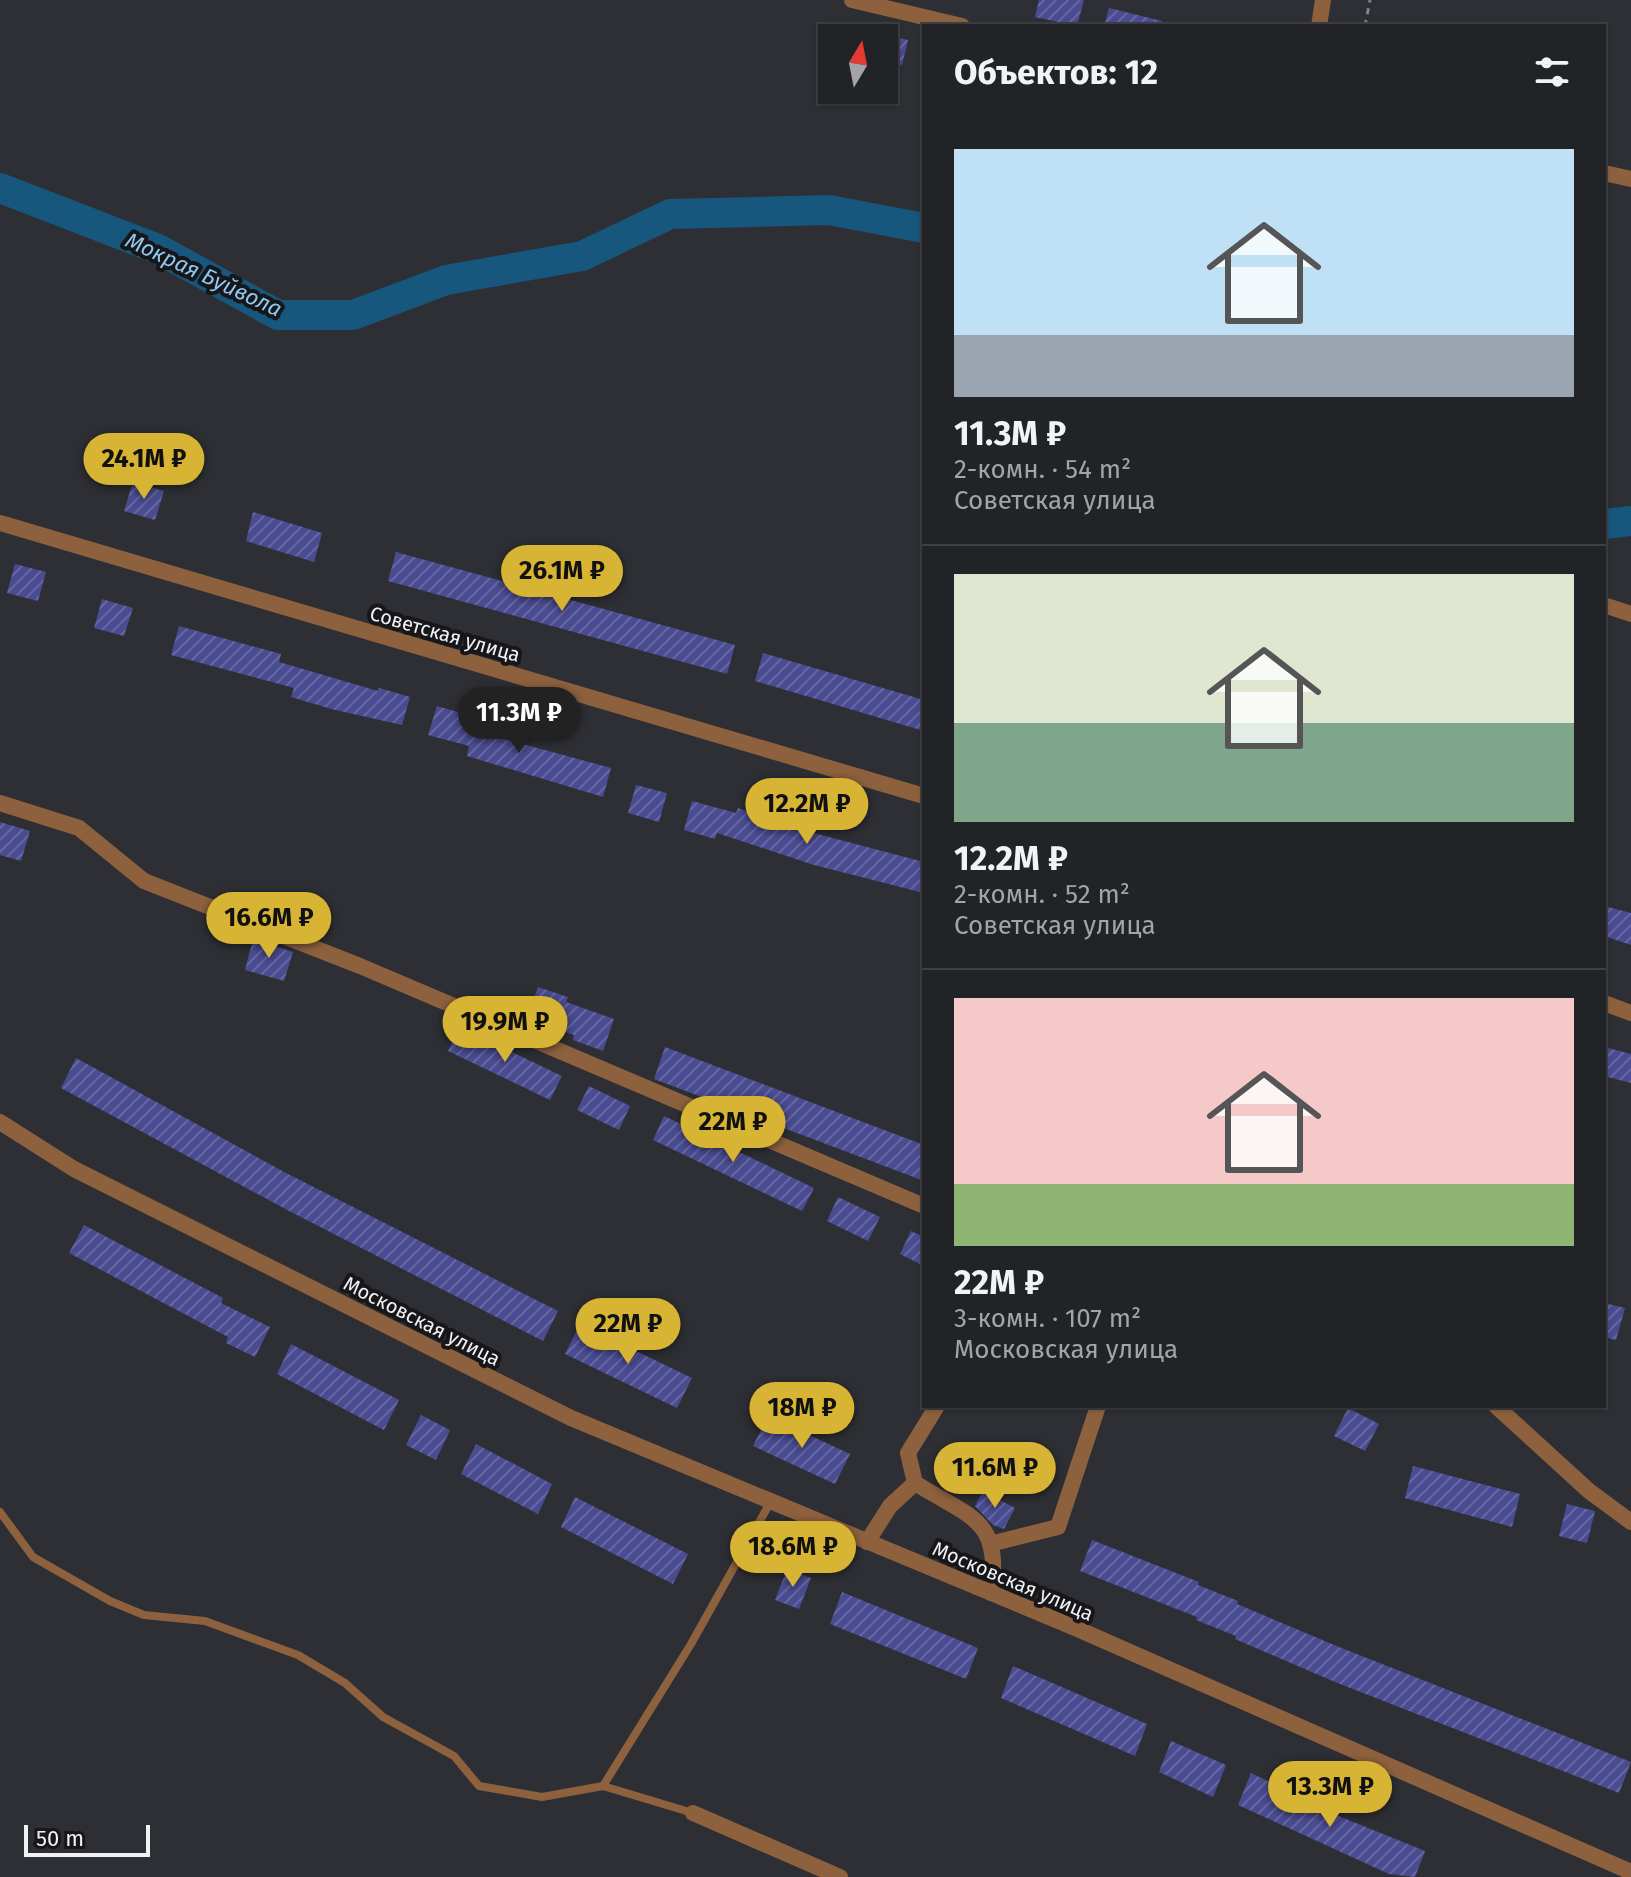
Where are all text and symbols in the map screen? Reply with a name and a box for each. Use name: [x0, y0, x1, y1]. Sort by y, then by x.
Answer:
north arrow: [818, 24, 898, 104]
map controls: [818, 24, 898, 104]
icon: filters: [1530, 50, 1574, 94]
text: Объектов: 12: [954, 52, 1158, 93]
icon: home: [1192, 201, 1336, 345]
water label: Мокрая Буйвола: [121, 226, 286, 323]
text: 11.3M ₽: [954, 413, 1066, 454]
pin: 24.1M ₽: [70, 433, 218, 501]
text: 24.1M ₽: [101, 443, 187, 474]
text: 2-комн. · 54 m²: [954, 454, 1131, 485]
text: Советская улица: [954, 485, 1156, 516]
pin: 26.1M ₽: [488, 545, 636, 613]
text: 26.1M ₽: [519, 555, 605, 586]
street label: Советская улица: [367, 601, 523, 667]
icon: home: [1192, 626, 1336, 770]
pin: 11.3M ₽: [445, 687, 593, 755]
text: 11.3M ₽: [476, 697, 562, 728]
pin: 12.2M ₽: [733, 778, 881, 846]
text: 12.2M ₽: [763, 788, 851, 819]
text: 12.2M ₽: [954, 838, 1068, 879]
text: 2-комн. · 52 m²: [954, 879, 1130, 910]
pin: 16.6M ₽: [195, 892, 343, 960]
text: 16.6M ₽: [224, 902, 314, 933]
text: Советская улица: [954, 910, 1156, 941]
pin: 19.9M ₽: [431, 996, 579, 1064]
text: 19.9M ₽: [461, 1006, 549, 1037]
icon: home: [1192, 1050, 1336, 1194]
pin: 22M ₽: [677, 1096, 789, 1164]
text: 22M ₽: [699, 1106, 767, 1137]
text: 22M ₽: [954, 1262, 1044, 1303]
street label: Московская улица: [340, 1271, 504, 1371]
pin: 22M ₽: [572, 1298, 684, 1366]
text: 3-комн. · 107 m²: [954, 1303, 1141, 1334]
text: 22M ₽: [594, 1308, 662, 1339]
text: Московская улица: [954, 1334, 1178, 1365]
pin: 18M ₽: [746, 1382, 858, 1450]
text: 18M ₽: [767, 1392, 837, 1423]
pin: 11.6M ₽: [921, 1442, 1069, 1510]
text: 11.6M ₽: [952, 1452, 1038, 1483]
pin: 18.6M ₽: [719, 1521, 867, 1589]
text: 18.6M ₽: [748, 1531, 838, 1562]
street label: Московская улица: [929, 1536, 1097, 1626]
pin: 13.3M ₽: [1256, 1761, 1404, 1829]
text: 13.3M ₽: [1286, 1771, 1374, 1802]
scale bar: [24, 1821, 150, 1857]
text: 50 m: [36, 1825, 84, 1852]

